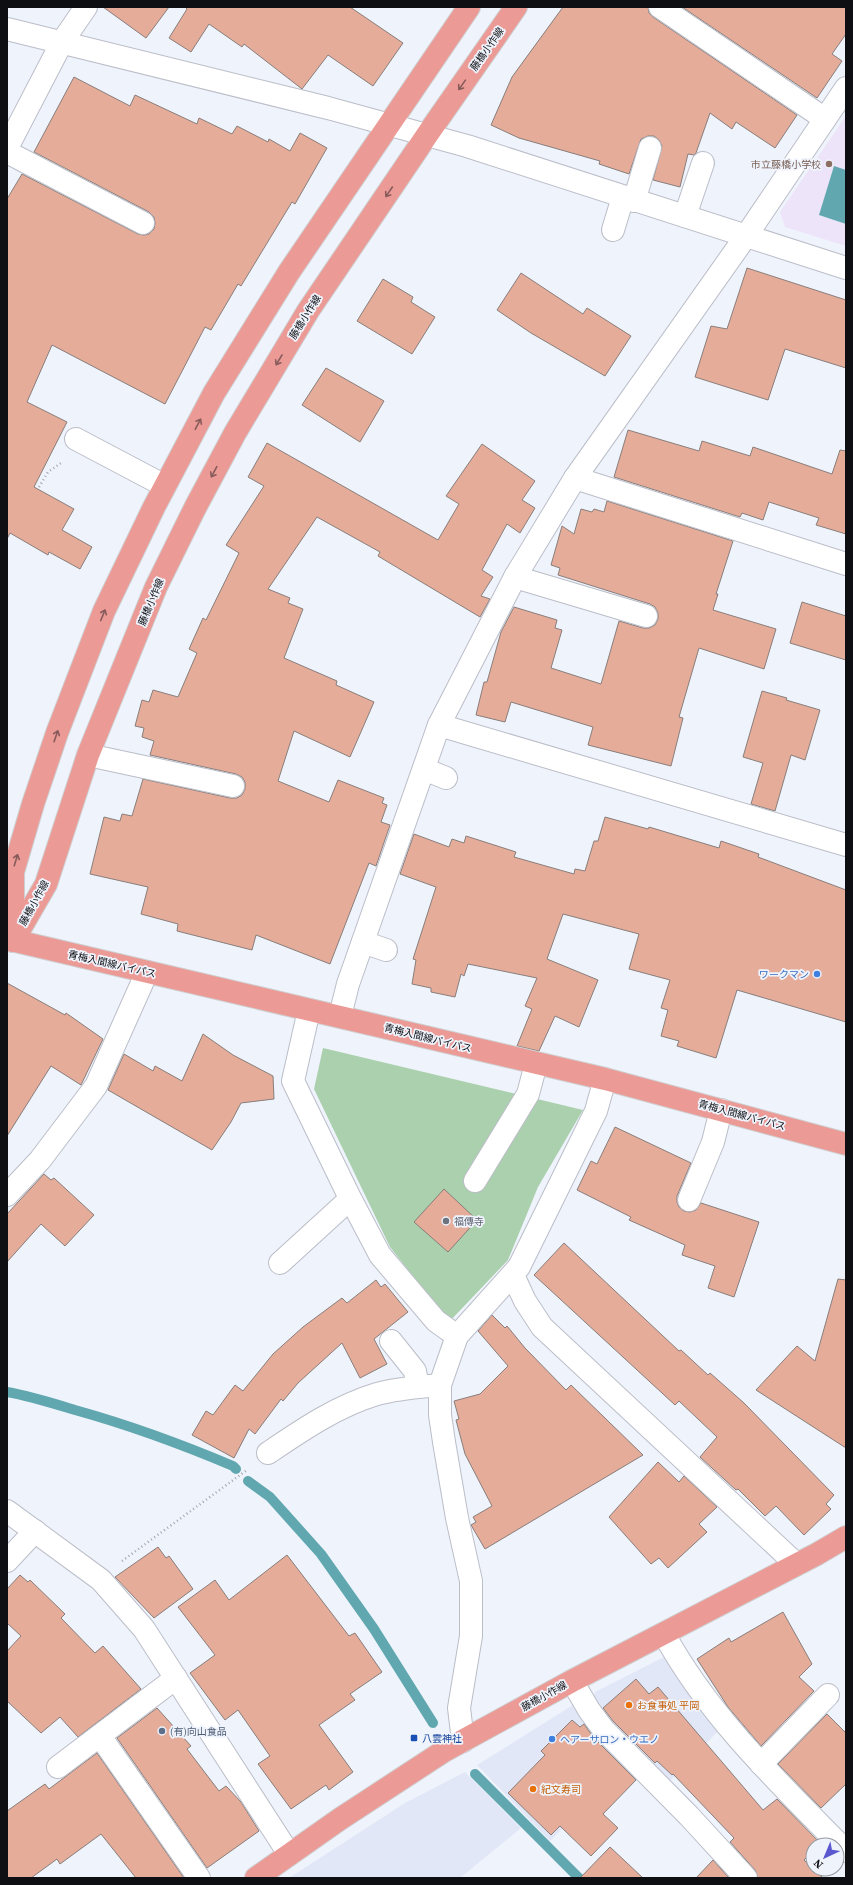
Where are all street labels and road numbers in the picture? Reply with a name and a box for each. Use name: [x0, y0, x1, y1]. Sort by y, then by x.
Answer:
street label: 藤橋小作線: [467, 25, 507, 73]
street label: 藤橋小作線: [286, 292, 324, 342]
street label: 藤橋小作線: [135, 576, 167, 628]
street label: 藤橋小作線: [16, 878, 52, 928]
street label: 青梅入間線バイパス: [67, 948, 157, 980]
street label: 青梅入間線バイパス: [383, 1021, 473, 1055]
street label: 青梅入間線バイパス: [697, 1097, 787, 1133]
street label: 藤橋小作線: [519, 1678, 569, 1714]

